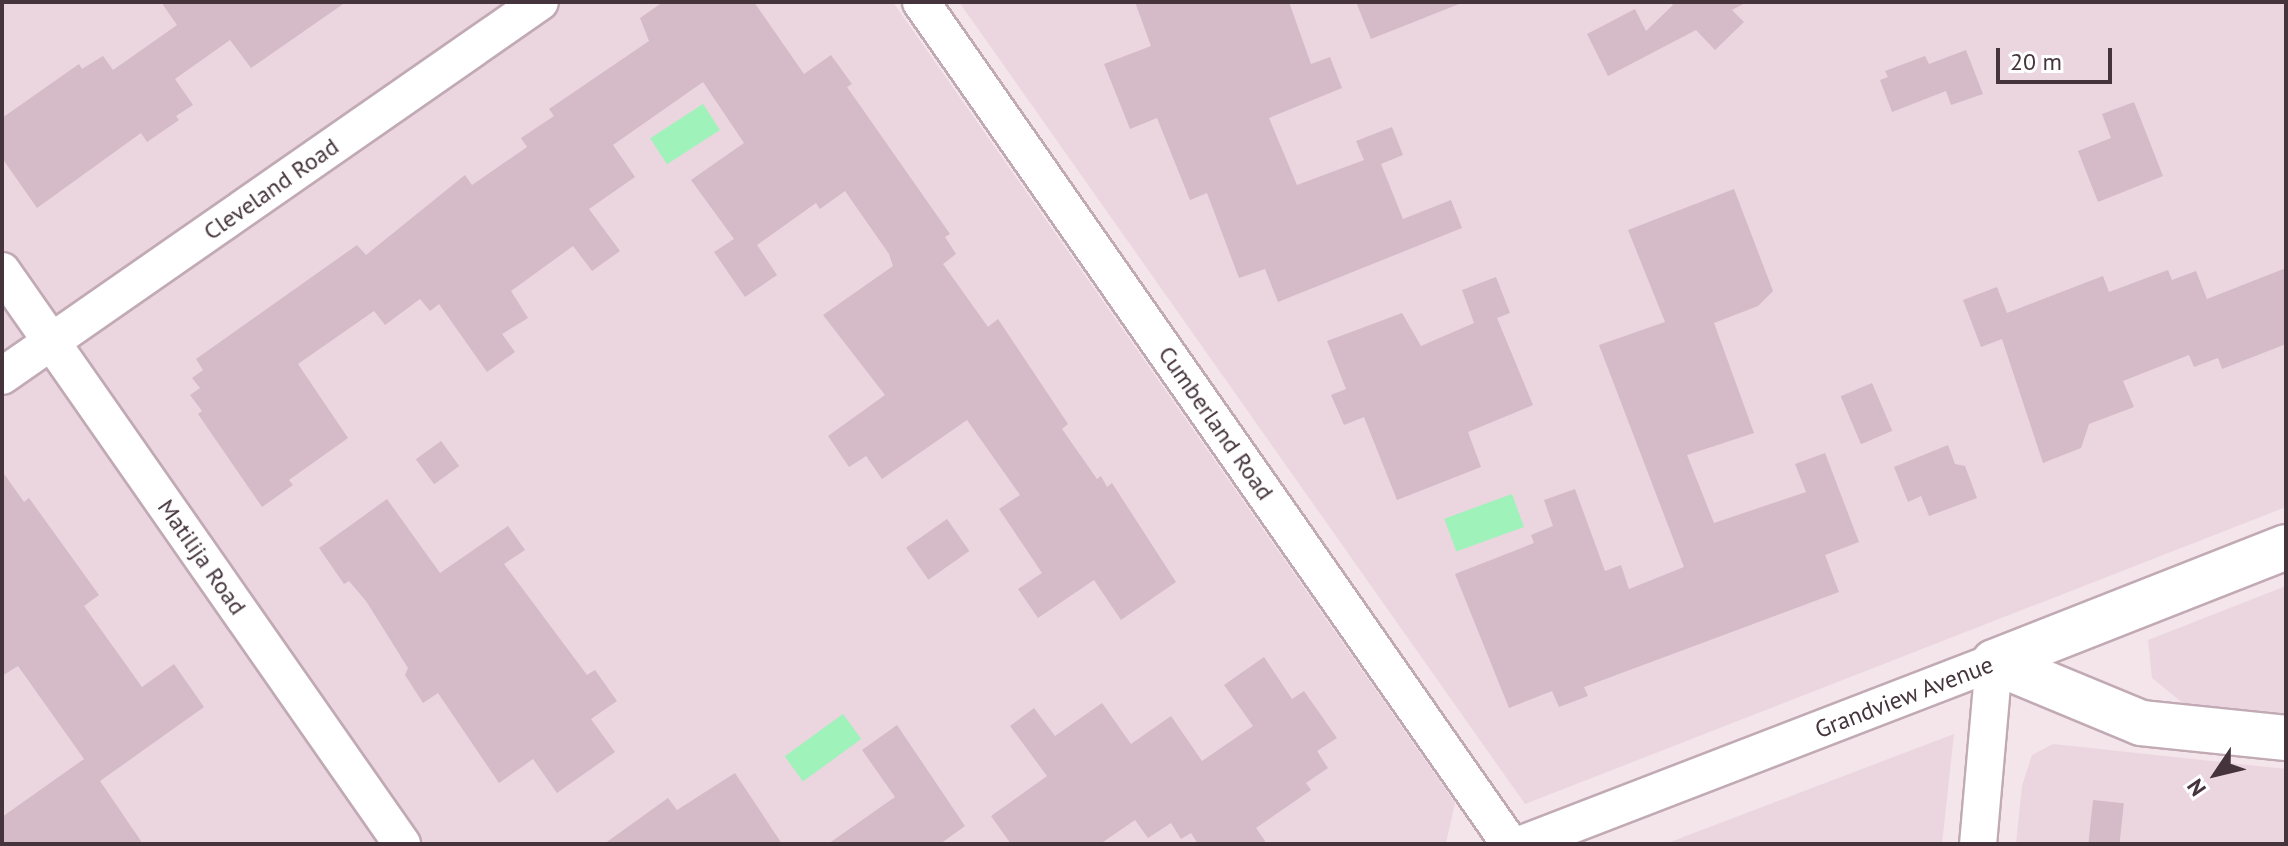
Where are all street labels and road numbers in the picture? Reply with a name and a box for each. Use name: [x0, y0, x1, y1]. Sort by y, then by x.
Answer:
street label: Cleveland Road: [198, 132, 344, 246]
street label: Cumberland Road: [1152, 341, 1280, 505]
street label: Matilija Road: [152, 494, 252, 620]
street label: Grandview Avenue: [1810, 650, 1998, 744]

